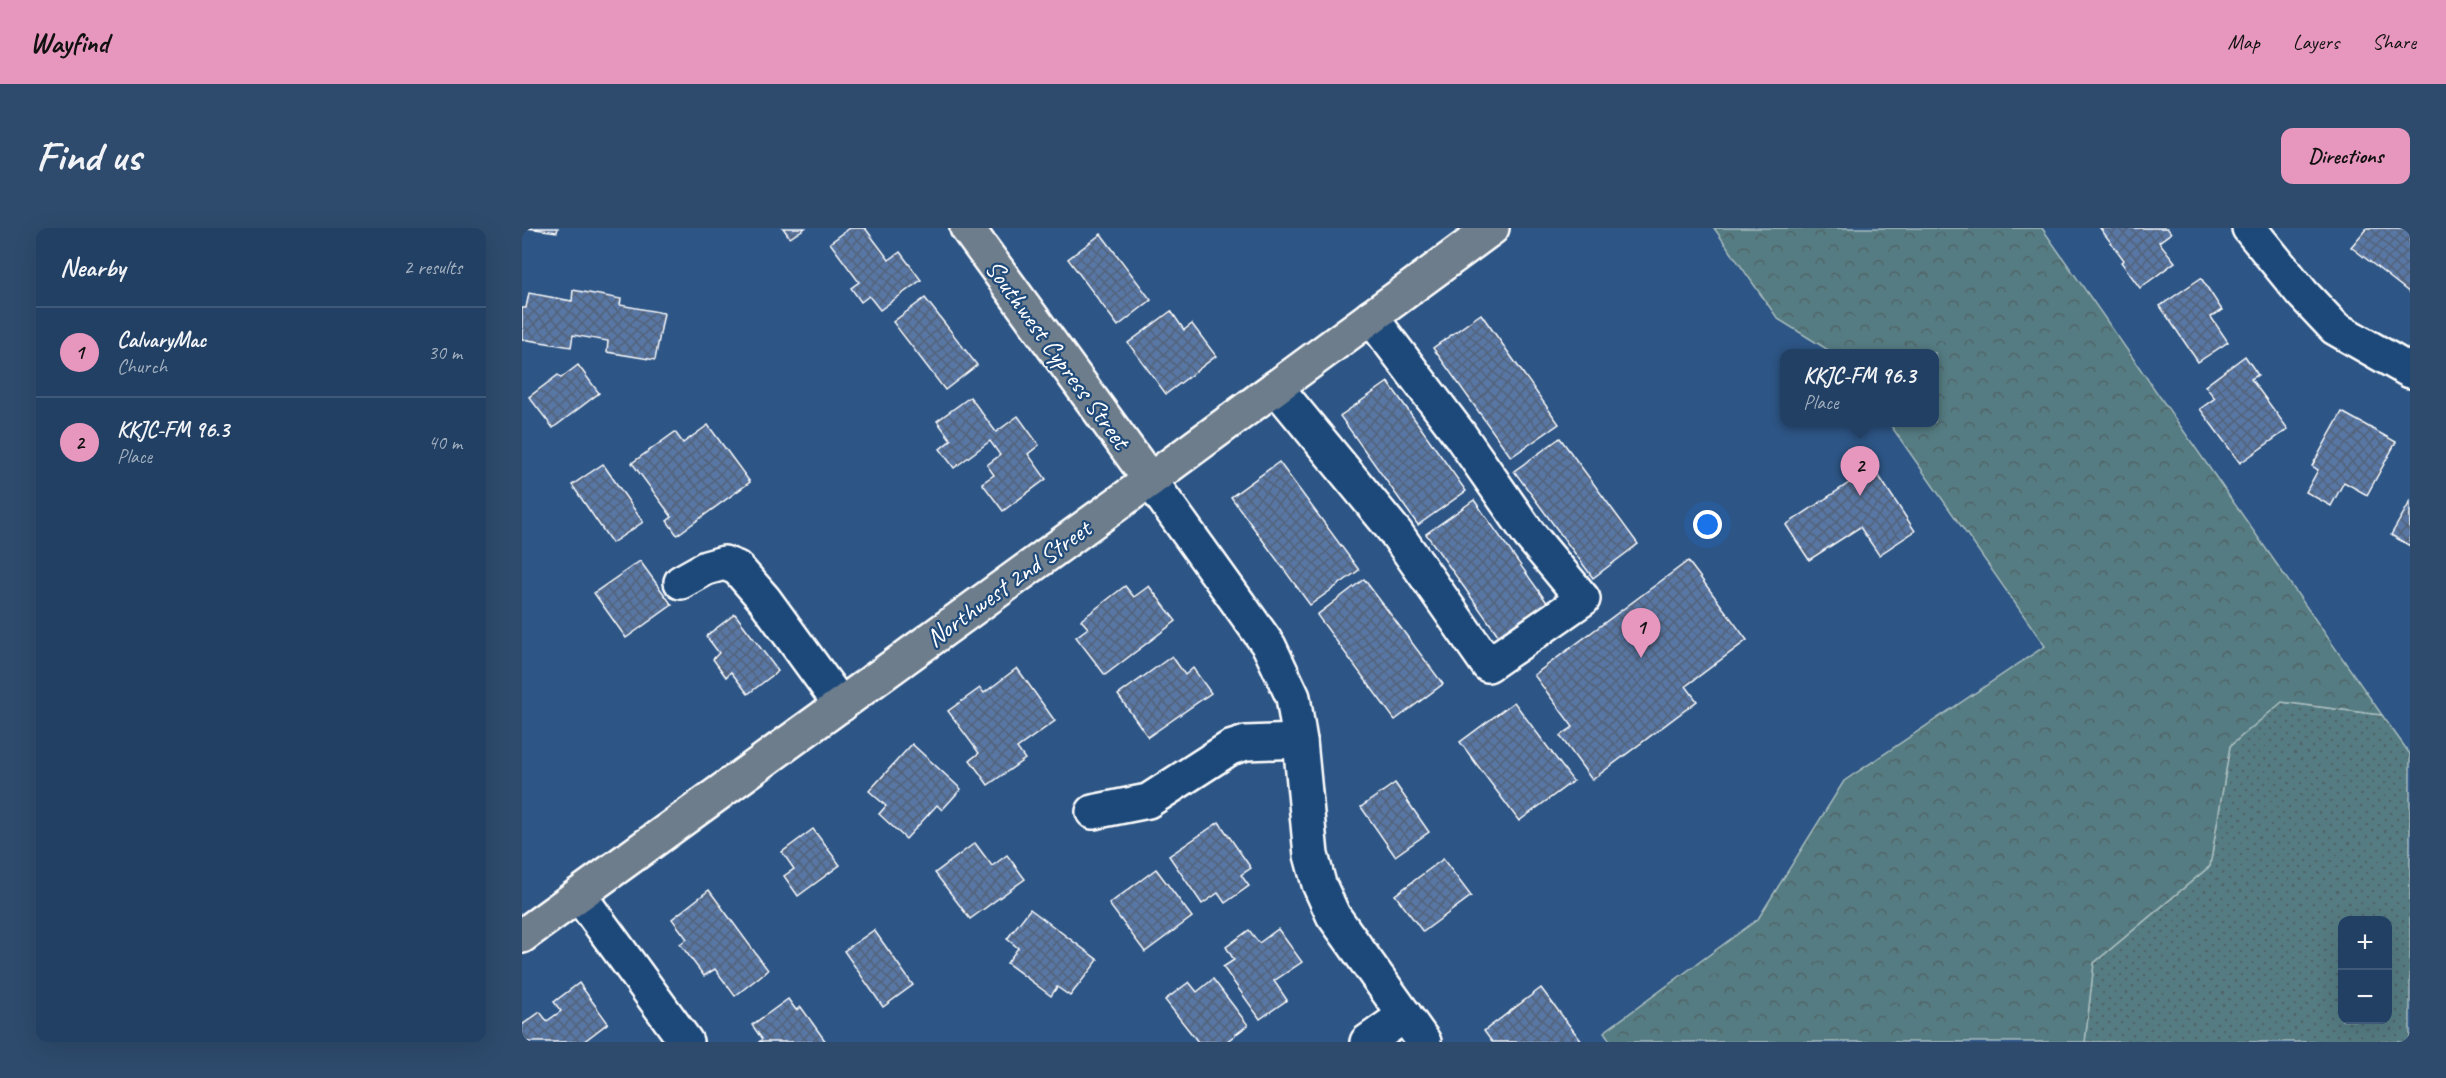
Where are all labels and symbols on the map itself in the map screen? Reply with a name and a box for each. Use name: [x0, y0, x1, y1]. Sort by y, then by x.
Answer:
street label: Southwest Cypress Street: [978, 253, 1139, 457]
pin: 2: [1840, 446, 1880, 496]
your location: [1693, 510, 1722, 539]
street label: Northwest 2nd Street: [919, 511, 1099, 654]
pin: 1: [1622, 608, 1660, 658]

